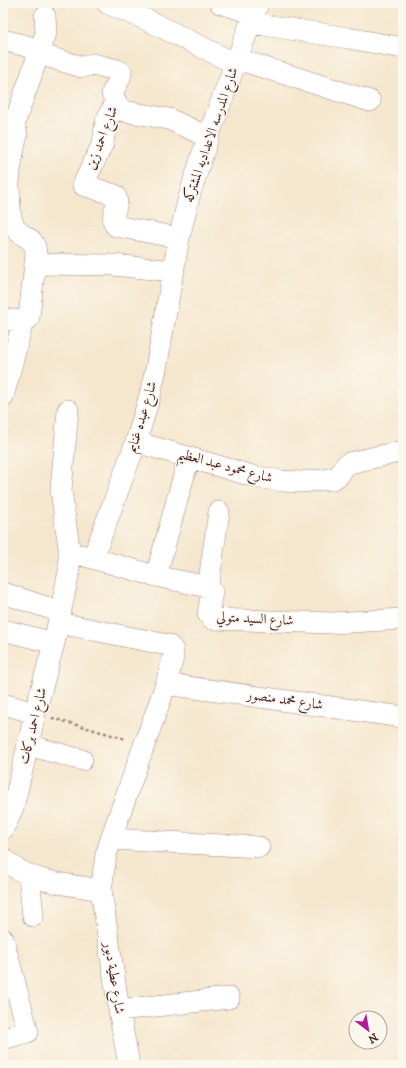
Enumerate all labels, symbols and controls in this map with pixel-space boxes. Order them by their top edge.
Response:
street label: شارع المدرسه الاعداديه المشتركه [179,65,245,206]
street label: شارع احمد زين [82,104,124,173]
street label: شارع عبده غنايم [123,379,164,456]
street label: شارع محمود عبد العظيم [175,445,274,491]
street label: شارع السيد متولي [216,608,294,632]
street label: شارع محمد منصور [244,685,324,716]
street label: شارع احمد بركات [15,686,53,767]
street label: شارع عطية دبور [97,939,129,1016]
north arrow [348,1010,388,1050]
text: N [365,1029,380,1046]

